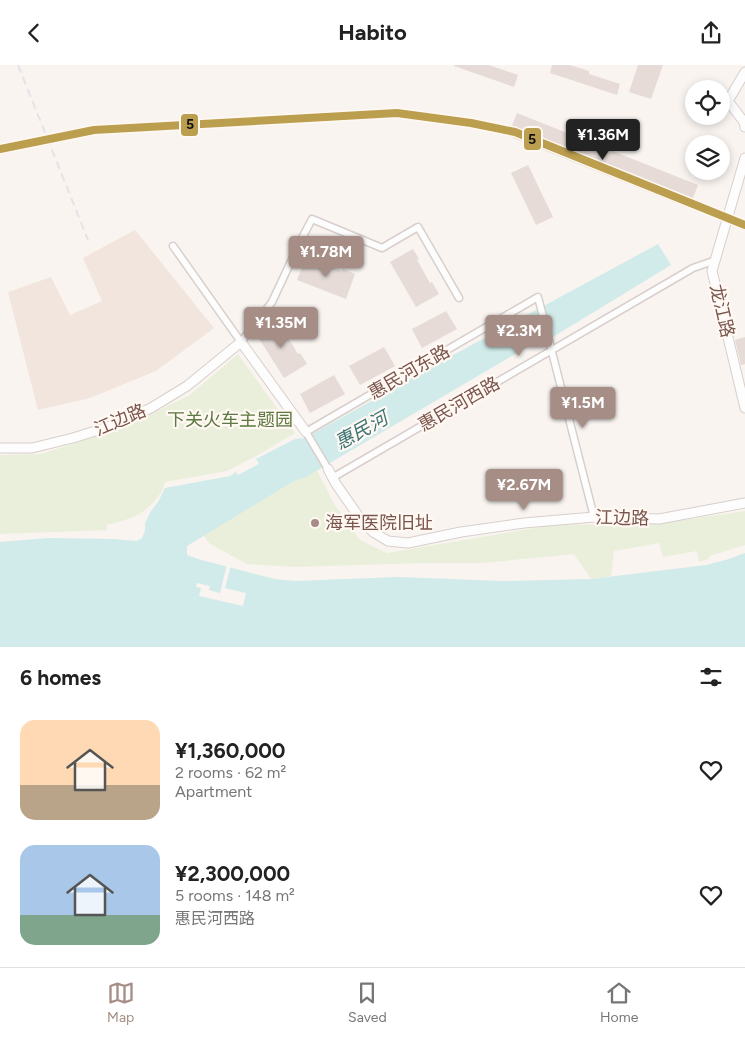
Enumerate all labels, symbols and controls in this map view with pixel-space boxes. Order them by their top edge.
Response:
icon: back [20,19,48,47]
text: Habito [338,19,407,46]
icon: share [697,19,725,47]
map controls [685,80,730,180]
button: locate [685,80,730,125]
line badge: 5 [180,113,199,137]
text: 5 [186,116,194,133]
pin: ¥1.36M [562,119,644,161]
text: ¥1.36M [577,125,629,144]
line badge: 5 [523,127,542,151]
text: 5 [528,131,536,148]
button: layers [685,135,730,180]
pin: ¥1.78M [285,235,367,278]
text: ¥1.78M [300,242,352,261]
street label: 龙江路 [705,282,739,340]
pin: ¥1.35M [240,307,322,349]
text: ¥1.35M [255,313,307,332]
pin: ¥2.3M [484,315,554,357]
text: ¥2.3M [496,321,542,340]
street label: 惠民河东路 [365,340,453,404]
street label: 惠民河西路 [415,372,503,436]
pin: ¥1.5M [548,387,618,429]
text: ¥1.5M [561,393,605,412]
street label: 江边路 [91,399,149,441]
water label: 惠民河 [331,405,395,454]
park label: 下关火车主题园 [167,409,293,431]
pin: ¥2.67M [483,469,565,511]
text: ¥2.67M [497,475,551,494]
street label: 江边路 [595,507,649,529]
place label: 海军医院旧址 [325,512,433,534]
marker: 海军医院旧址 [309,517,321,529]
icon: filters [697,663,725,691]
text: 6 homes [20,665,101,690]
text: ¥1,360,000 [175,738,285,763]
icon: home [60,740,120,800]
icon: heart [697,756,725,784]
text: 2 rooms · 62 m² [175,763,286,782]
text: Apartment [175,782,252,801]
text: ¥2,300,000 [175,861,290,886]
icon: home [60,865,120,925]
icon: heart [697,881,725,909]
text: 5 rooms · 148 m² [175,886,295,905]
text: 惠民河西路 [175,909,255,928]
tab: Map [107,979,135,1026]
tab: Saved [348,979,387,1026]
tab: Home [600,979,638,1026]

